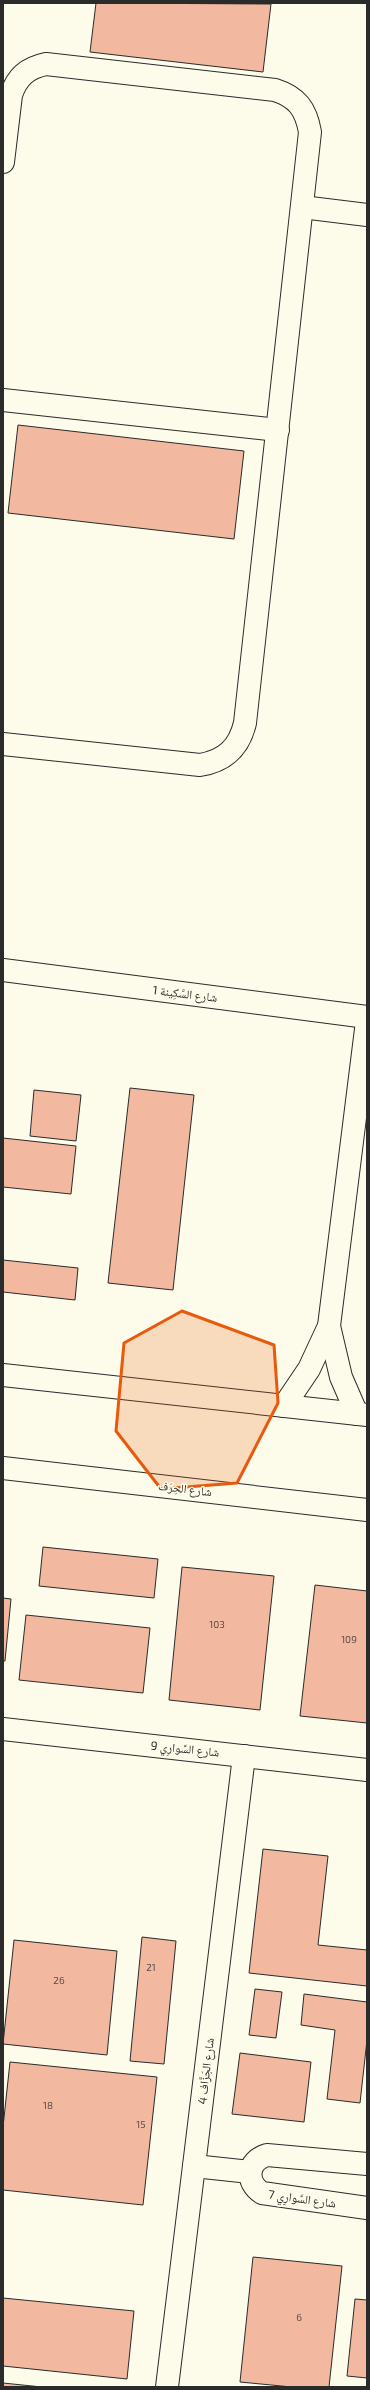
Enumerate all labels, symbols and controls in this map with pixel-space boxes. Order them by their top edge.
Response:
street label: شارع السَّكِينة 1 [152,982,218,1006]
street label: شارع الحِرَف [157,1478,213,1500]
house number: 103 [209,1618,225,1630]
house number: 109 [341,1633,357,1645]
street label: شارع السَّوارِي 9 [150,1737,220,1763]
house number: 21 [146,1961,156,1973]
house number: 26 [53,1974,65,1986]
street label: شارع الجَزَّاف 4 [194,2037,218,2105]
house number: 18 [43,2099,53,2111]
house number: 15 [136,2118,146,2130]
street label: شارع السَّوارِي 7 [267,2186,337,2214]
house number: 6 [296,2311,302,2323]

